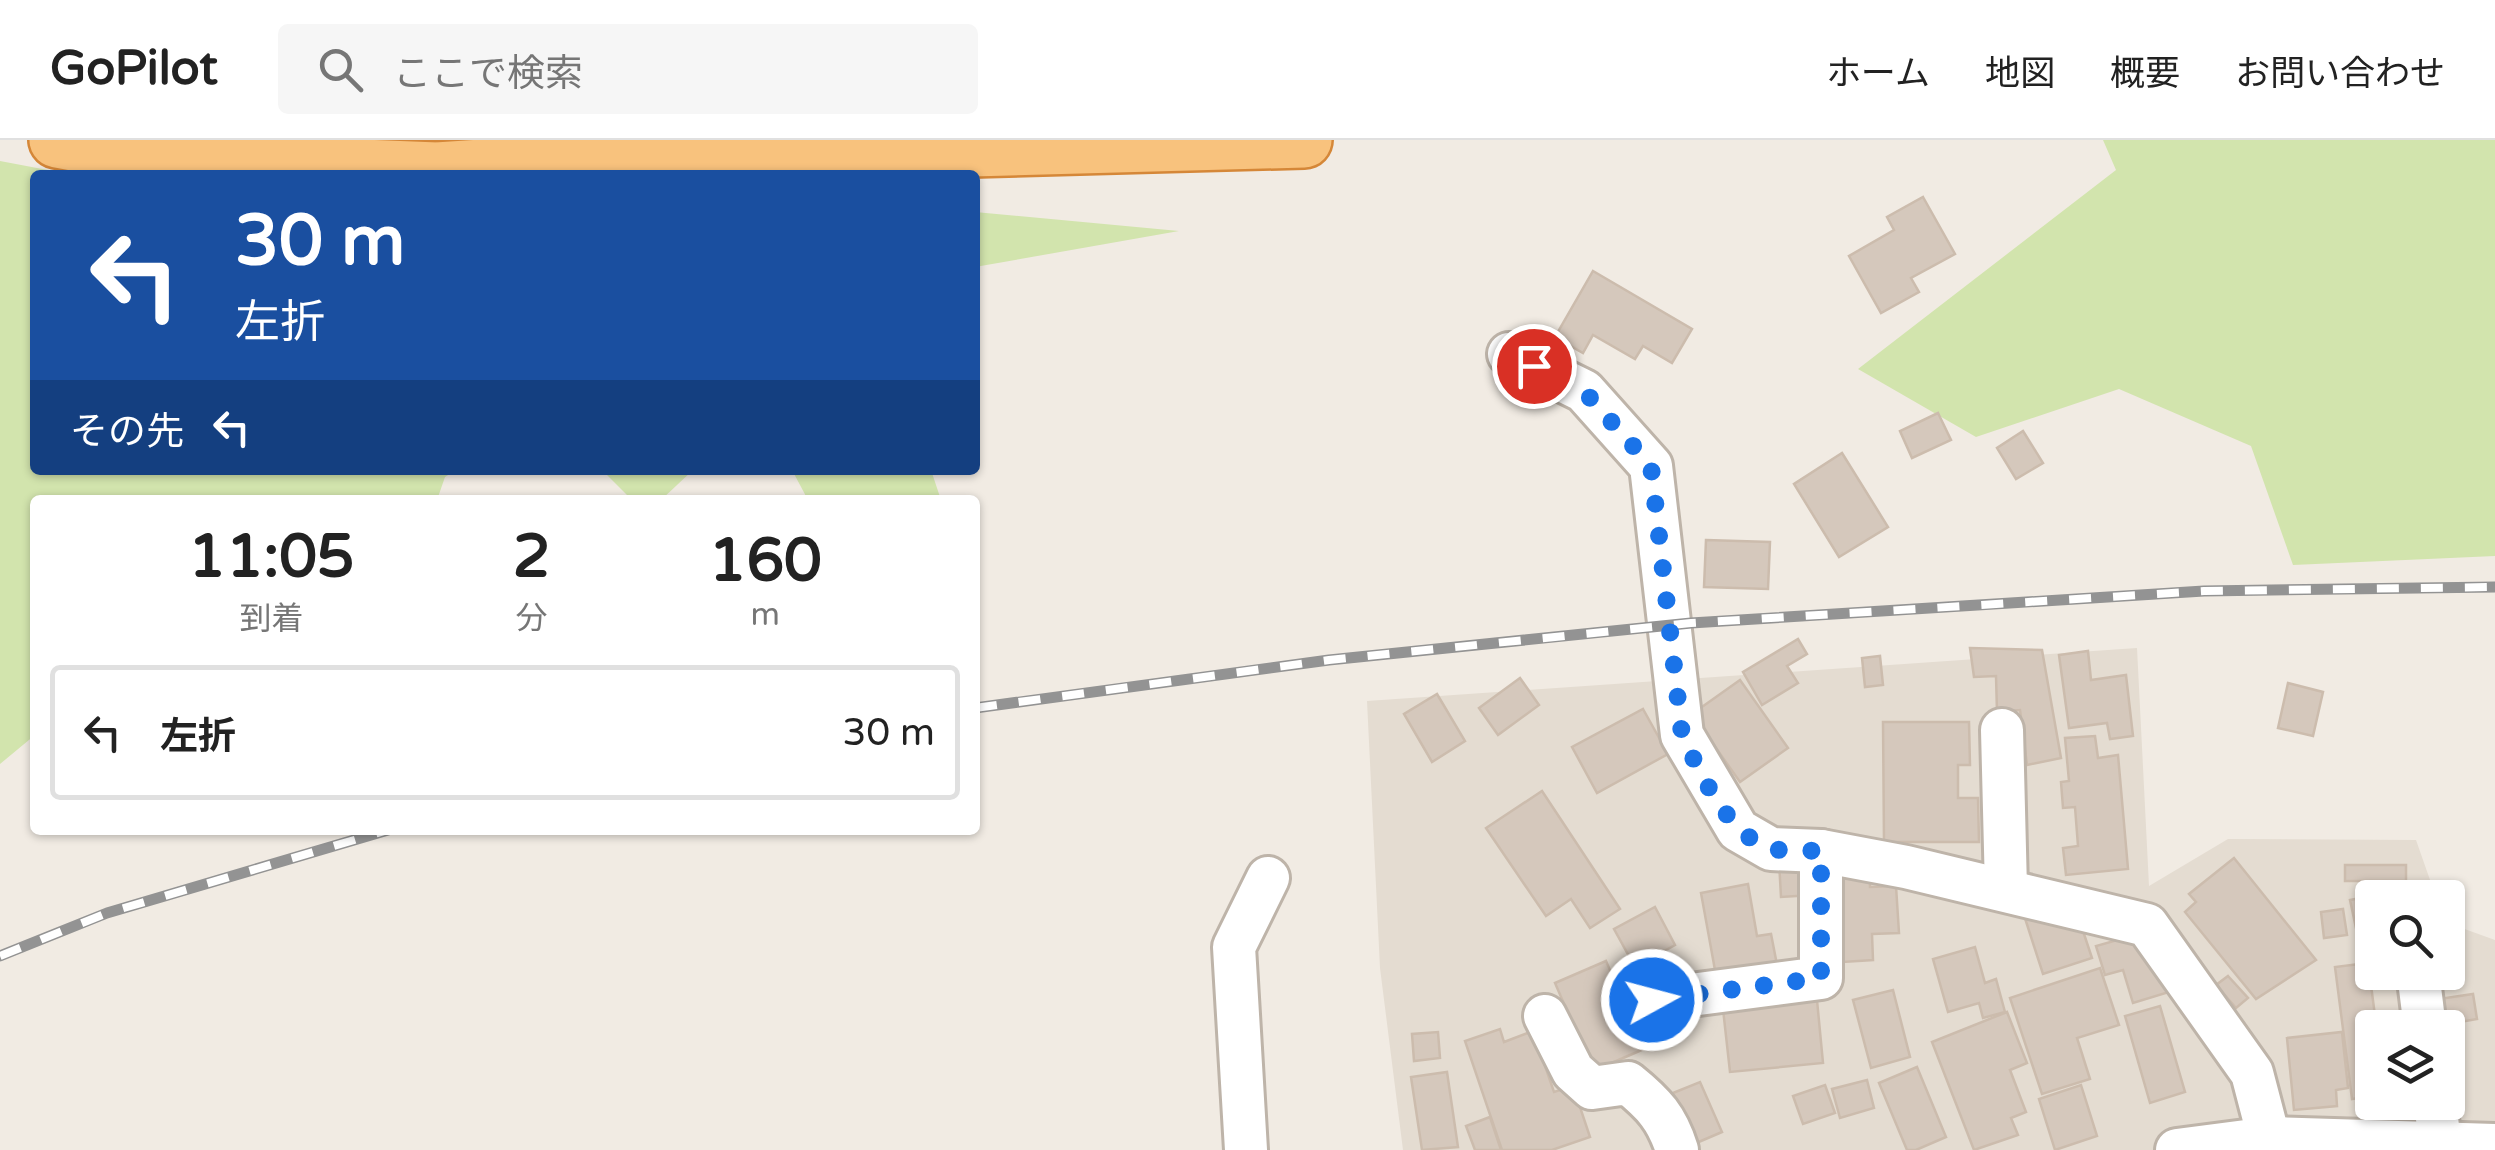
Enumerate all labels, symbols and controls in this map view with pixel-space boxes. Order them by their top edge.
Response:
search box [278,24,978,114]
text: GoPilot [50,40,218,98]
icon: search [313,42,368,97]
text: ここで検索 [393,51,583,97]
text: ホーム [1826,53,1930,95]
text: 地図 [1985,53,2055,95]
text: 概要 [2110,53,2180,95]
text: お問い合わせ [2235,53,2445,95]
text: 30 m [235,200,405,284]
icon: left [70,210,200,340]
text: 左折 [235,296,325,350]
pin [1492,324,1577,409]
icon: arrive [1507,339,1562,394]
icon: left [204,400,259,455]
text: その先 [70,409,184,455]
text: 11:05 [188,521,355,593]
text: 2 [513,521,550,593]
text: 160 [709,525,822,597]
text: m [751,596,780,634]
text: 到着 [239,600,303,638]
text: 分 [516,600,548,638]
icon: left [75,705,130,760]
text: 30 m [843,710,935,756]
text: 左折 [160,714,236,760]
map controls [2355,880,2465,1120]
button: search [2355,880,2465,990]
position arrow [1600,948,1704,1052]
button: layers [2355,1010,2465,1120]

